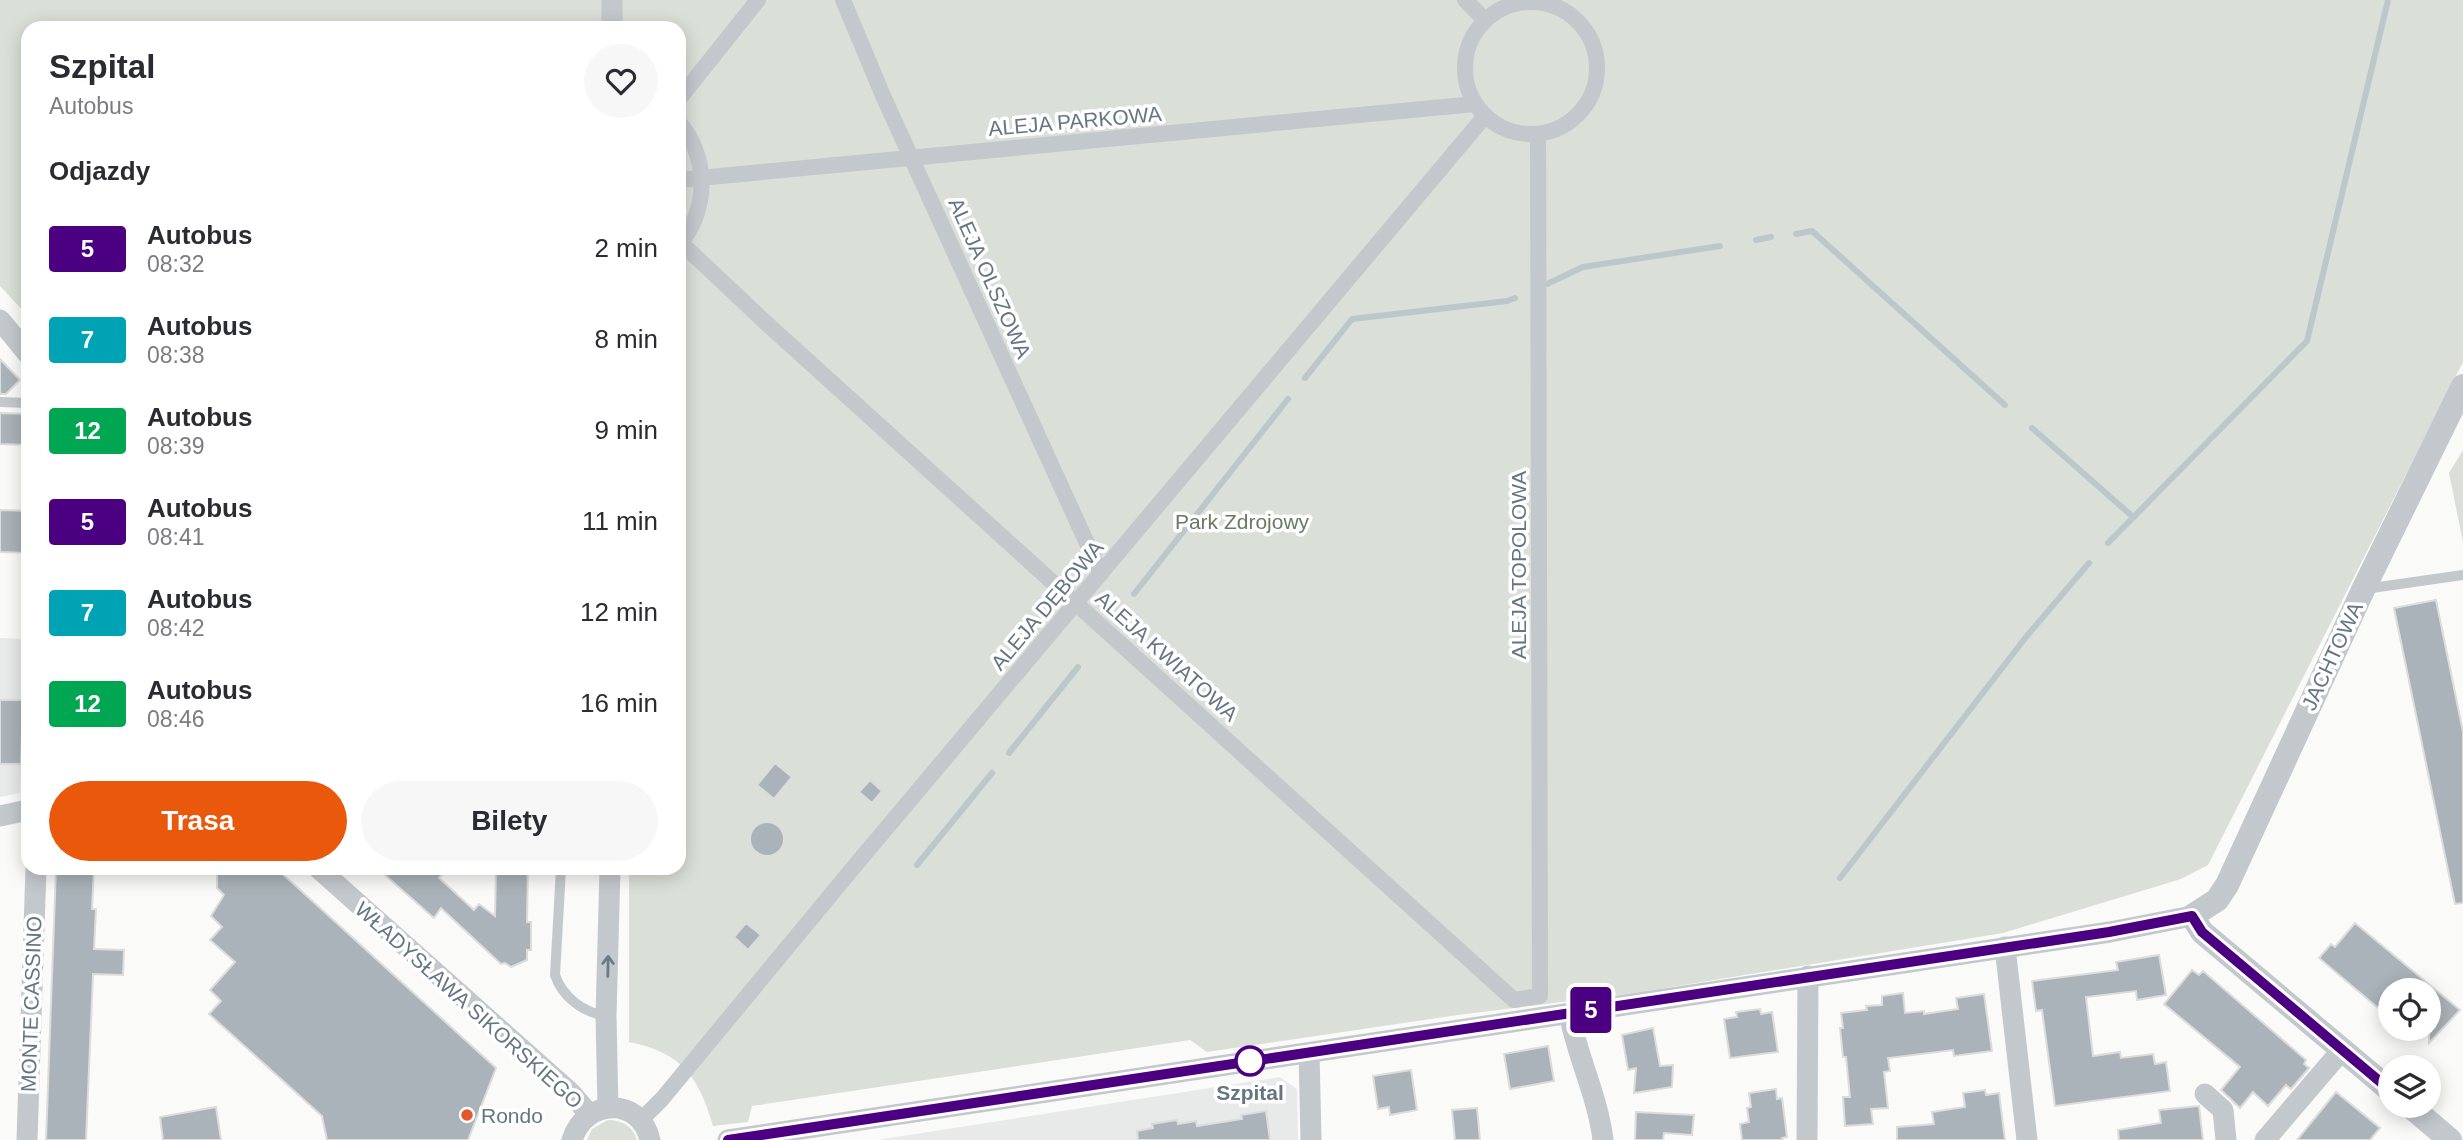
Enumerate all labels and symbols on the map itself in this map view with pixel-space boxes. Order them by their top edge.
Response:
street label: ALEJA PARKOWA [987,102,1163,140]
street label: ALEJA OLSZOWA [944,194,1036,362]
street label: ALEJA TOPOLOWA [1507,471,1530,659]
park label: Park Zdrojowy [1175,510,1310,533]
street label: ALEJA DĘBOWA [986,536,1108,674]
street label: ALEJA KWIATOWA [1091,586,1243,726]
street label: JACHTOWA [2297,598,2367,714]
street label: WŁADYSŁAWA SIKORSKIEGO [351,897,587,1113]
street label: MONTE CASSINO [16,916,46,1092]
one-way arrow [601,955,614,978]
line badge: 5 [1568,987,1614,1033]
marker: Szpital [1235,1046,1265,1076]
place label: Szpital [1216,1081,1284,1104]
place label: Rondo [481,1104,543,1127]
marker: Rondo [459,1107,475,1123]

